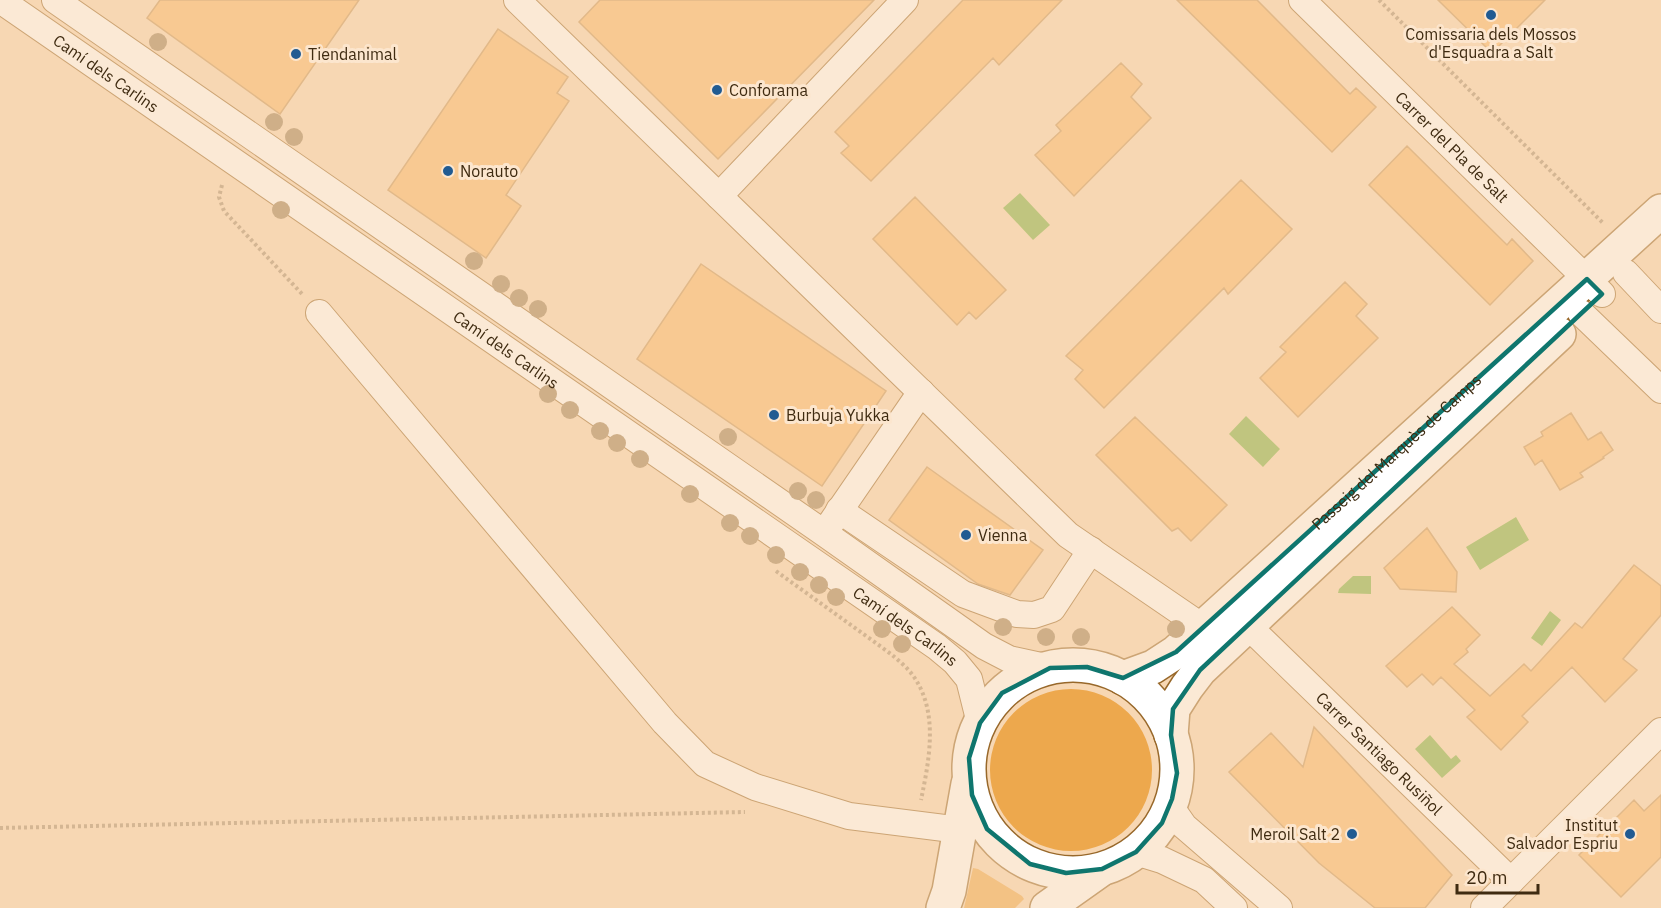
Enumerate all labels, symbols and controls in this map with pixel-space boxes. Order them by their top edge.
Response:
marker: Comissaria dels Mossos d'Esquadra a Salt [1484,8,1498,22]
place label: Comissaria dels Mossos d'Esquadra a Salt [1405,24,1577,62]
street label: Camí dels Carlins [49,30,163,117]
place label: Tiendanimal [308,44,397,64]
marker: Tiendanimal [289,47,303,61]
place label: Conforama [729,80,808,100]
marker: Conforama [710,83,724,97]
street label: Carrer del Pla de Salt [1391,87,1513,207]
place label: Norauto [460,161,518,181]
marker: Norauto [441,164,455,178]
street label: Camí dels Carlins [449,306,563,393]
street label: Passeig del Marquès de Camps [1307,370,1485,534]
place label: Burbuja Yukka [786,405,890,425]
marker: Burbuja Yukka [767,408,781,422]
place label: Vienna [978,525,1028,545]
marker: Vienna [959,528,973,542]
street label: Camí dels Carlins [849,582,962,670]
street label: Carrer Santiago Rusiñol [1312,688,1447,819]
place label: Institut Salvador Espriu [1506,815,1618,853]
place label: Meroil Salt 2 [1250,824,1340,844]
marker: Meroil Salt 2 [1345,827,1359,841]
marker: Institut Salvador Espriu [1623,827,1637,841]
scale bar [1457,857,1538,895]
text: 20 m [1466,866,1508,889]

